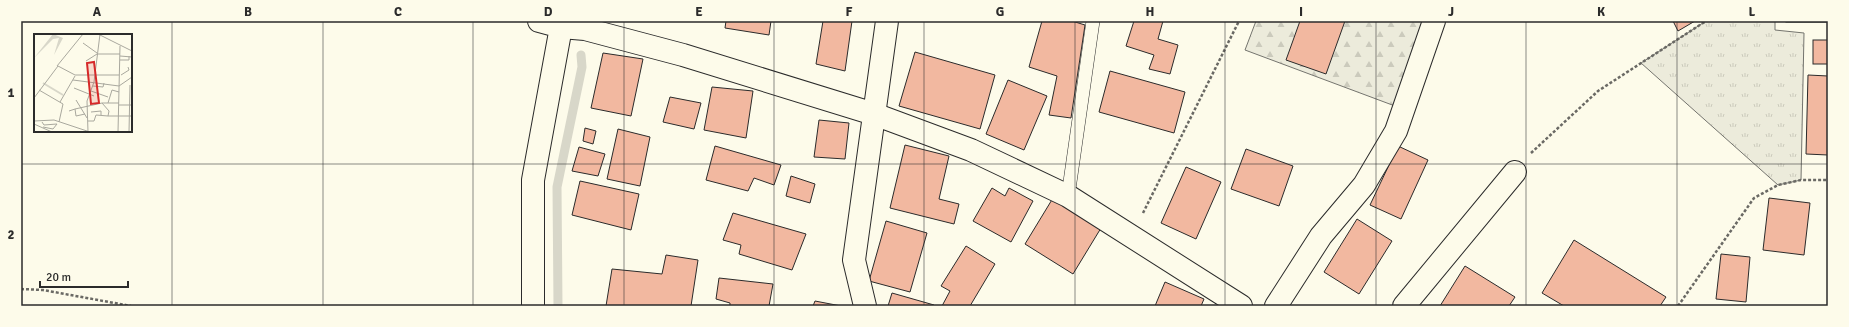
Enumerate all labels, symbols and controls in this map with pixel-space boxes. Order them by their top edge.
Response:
text: A [93,4,102,20]
text: B [244,4,252,20]
text: C [394,4,402,20]
text: D [544,4,553,20]
text: E [695,4,703,20]
text: F [846,4,853,20]
text: G [996,4,1004,20]
text: H [1146,4,1154,20]
text: I [1299,4,1303,20]
text: J [1448,4,1454,20]
text: K [1597,4,1605,20]
text: L [1749,4,1756,20]
inset map [34,34,132,132]
text: 1 [7,85,15,101]
text: 2 [7,227,15,243]
scale bar [40,263,128,289]
text: 20 m [46,270,71,285]

